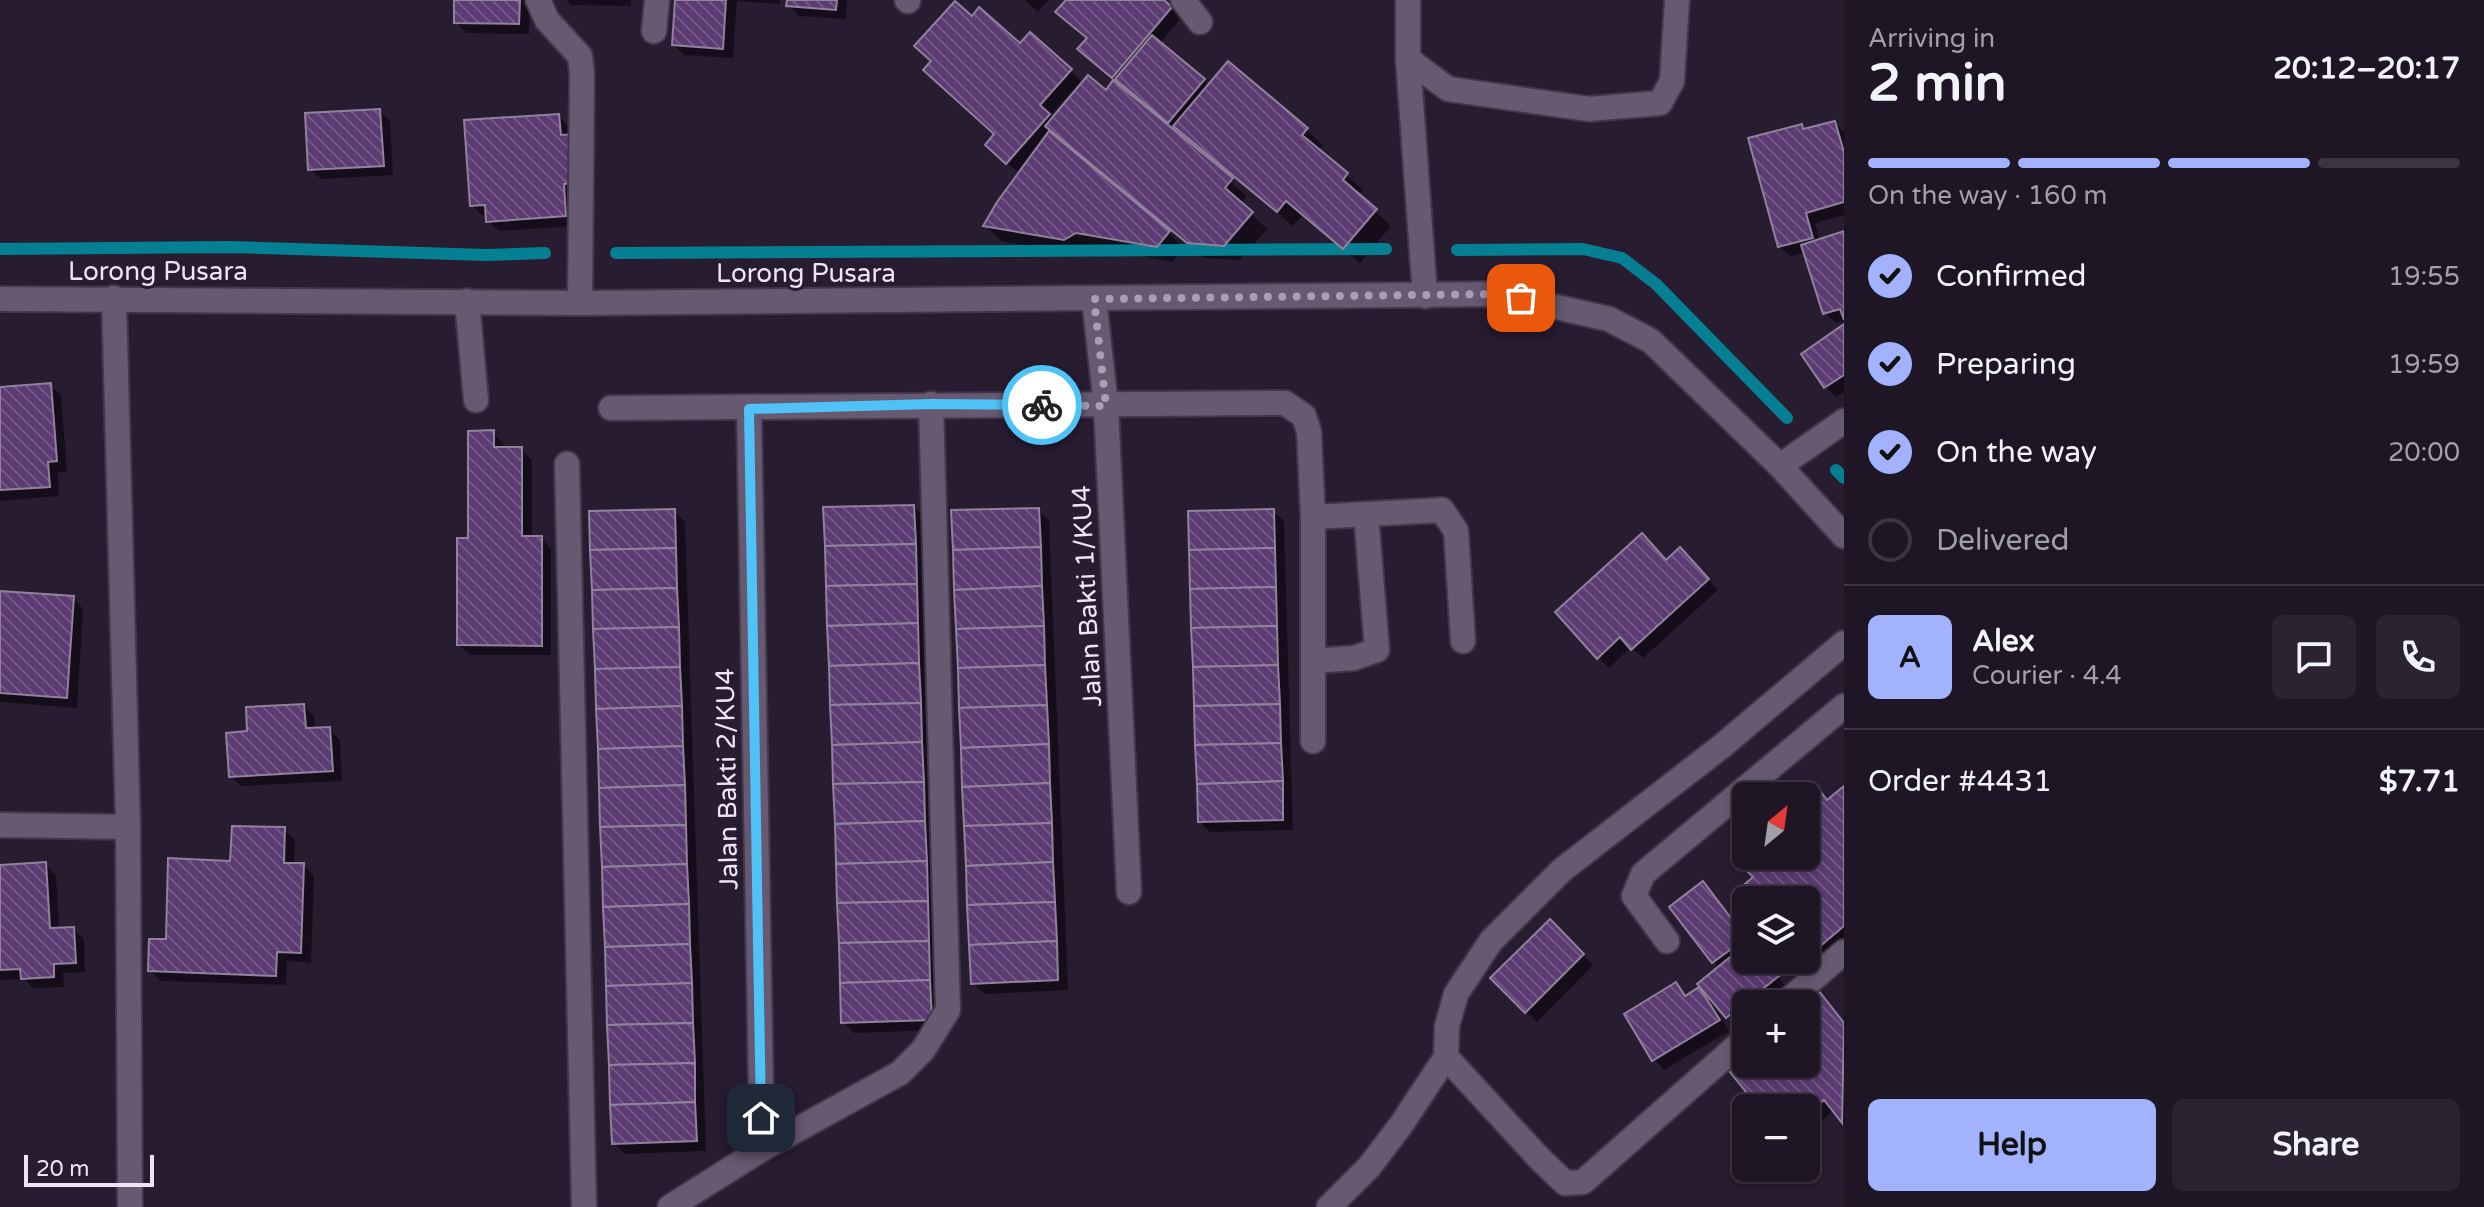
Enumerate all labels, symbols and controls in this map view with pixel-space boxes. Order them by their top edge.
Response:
text: Arriving in [1868,23,1995,54]
text: 20:12–20:17 [2273,50,2460,87]
text: 2 min [1868,52,2007,115]
text: On the way · 160 m [1868,180,2107,211]
icon: check [1868,254,1912,298]
street label: Lorong Pusara [68,256,248,287]
street label: Lorong Pusara [716,258,896,289]
text: Confirmed [1936,258,2087,295]
text: 19:55 [2388,261,2460,292]
pin [1487,264,1555,332]
icon: bag [1499,276,1543,320]
icon: check [1868,342,1912,386]
text: Preparing [1936,346,2076,383]
text: 19:59 [2388,349,2460,380]
courier [1002,365,1082,445]
icon: bike [1020,383,1064,427]
icon: check [1868,430,1912,474]
text: On the way [1936,434,2097,471]
text: 20:00 [2388,437,2460,468]
street label: Jalan Bakti 1/KU4 [1066,484,1108,708]
text: Delivered [1936,522,2070,559]
button: chat [2272,615,2356,699]
button: phone [2376,615,2460,699]
text: Alex [1972,623,2035,660]
text: A [1899,639,1921,676]
text: Courier · 4.4 [1972,660,2122,691]
street label: Jalan Bakti 2/KU4 [710,668,744,890]
text: Order #4431 [1868,763,2052,800]
text: $7.71 [2379,763,2460,800]
north arrow [1732,782,1820,870]
map controls [1732,782,1820,1182]
button: layers [1732,886,1820,974]
button: + [1732,990,1820,1078]
pin [727,1084,795,1152]
button: − [1732,1094,1820,1182]
icon: home [739,1096,783,1140]
button: Help [1868,1099,2156,1191]
button: Share [2172,1099,2460,1191]
scale bar [24,1151,154,1187]
text: 20 m [36,1156,90,1182]

